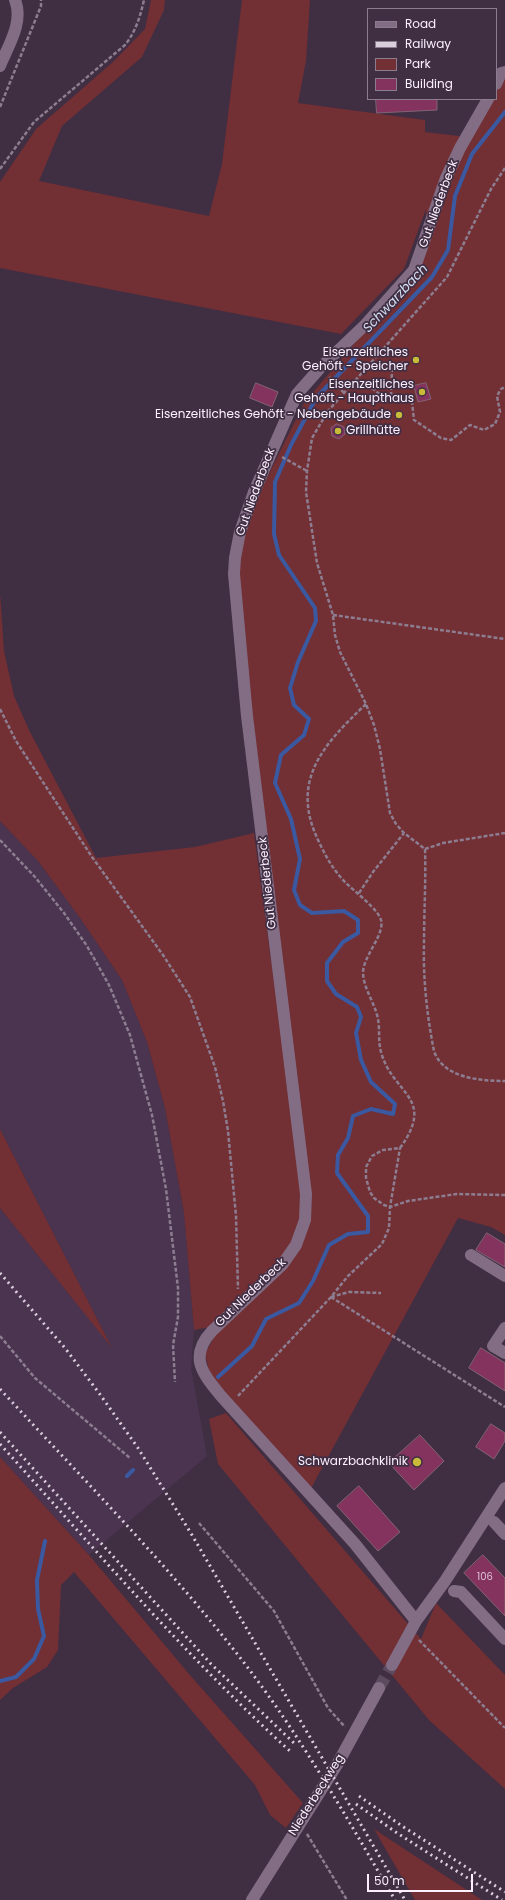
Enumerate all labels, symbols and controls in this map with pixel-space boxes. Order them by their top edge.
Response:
legend [367,8,497,100]
text: Road [405,15,436,32]
text: Railway [405,35,451,52]
text: Park [405,55,431,72]
text: Building [405,75,453,92]
street label: Gut Niederbeck [416,158,462,250]
water label: Schwarzbach [360,262,432,336]
place label: Eisenzeitliches Gehöft - Speicher [302,346,408,374]
marker: Eisenzeitliches Gehöft - Speicher [411,355,421,365]
place label: Eisenzeitliches Gehöft - Haupthaus [294,378,414,406]
marker: Eisenzeitliches Gehöft - Haupthaus [417,387,427,397]
place label: Eisenzeitliches Gehöft - Nebengebäude [155,408,391,422]
marker: Eisenzeitliches Gehöft - Nebengebäude [394,410,404,420]
place label: Grillhütte [346,424,400,438]
marker: Grillhütte [333,426,343,436]
street label: Gut Niederbeck [233,446,279,538]
street label: Gut Niederbeck [256,836,280,930]
street label: Gut Niederbeck [213,1256,289,1330]
place label: Schwarzbachklinik [298,1455,408,1469]
marker: Schwarzbachklinik [411,1456,423,1468]
house number: 106 [477,1571,493,1583]
street label: Niederbeckweg [286,1752,348,1838]
scale bar [369,1866,475,1892]
text: 50 m [374,1872,405,1889]

